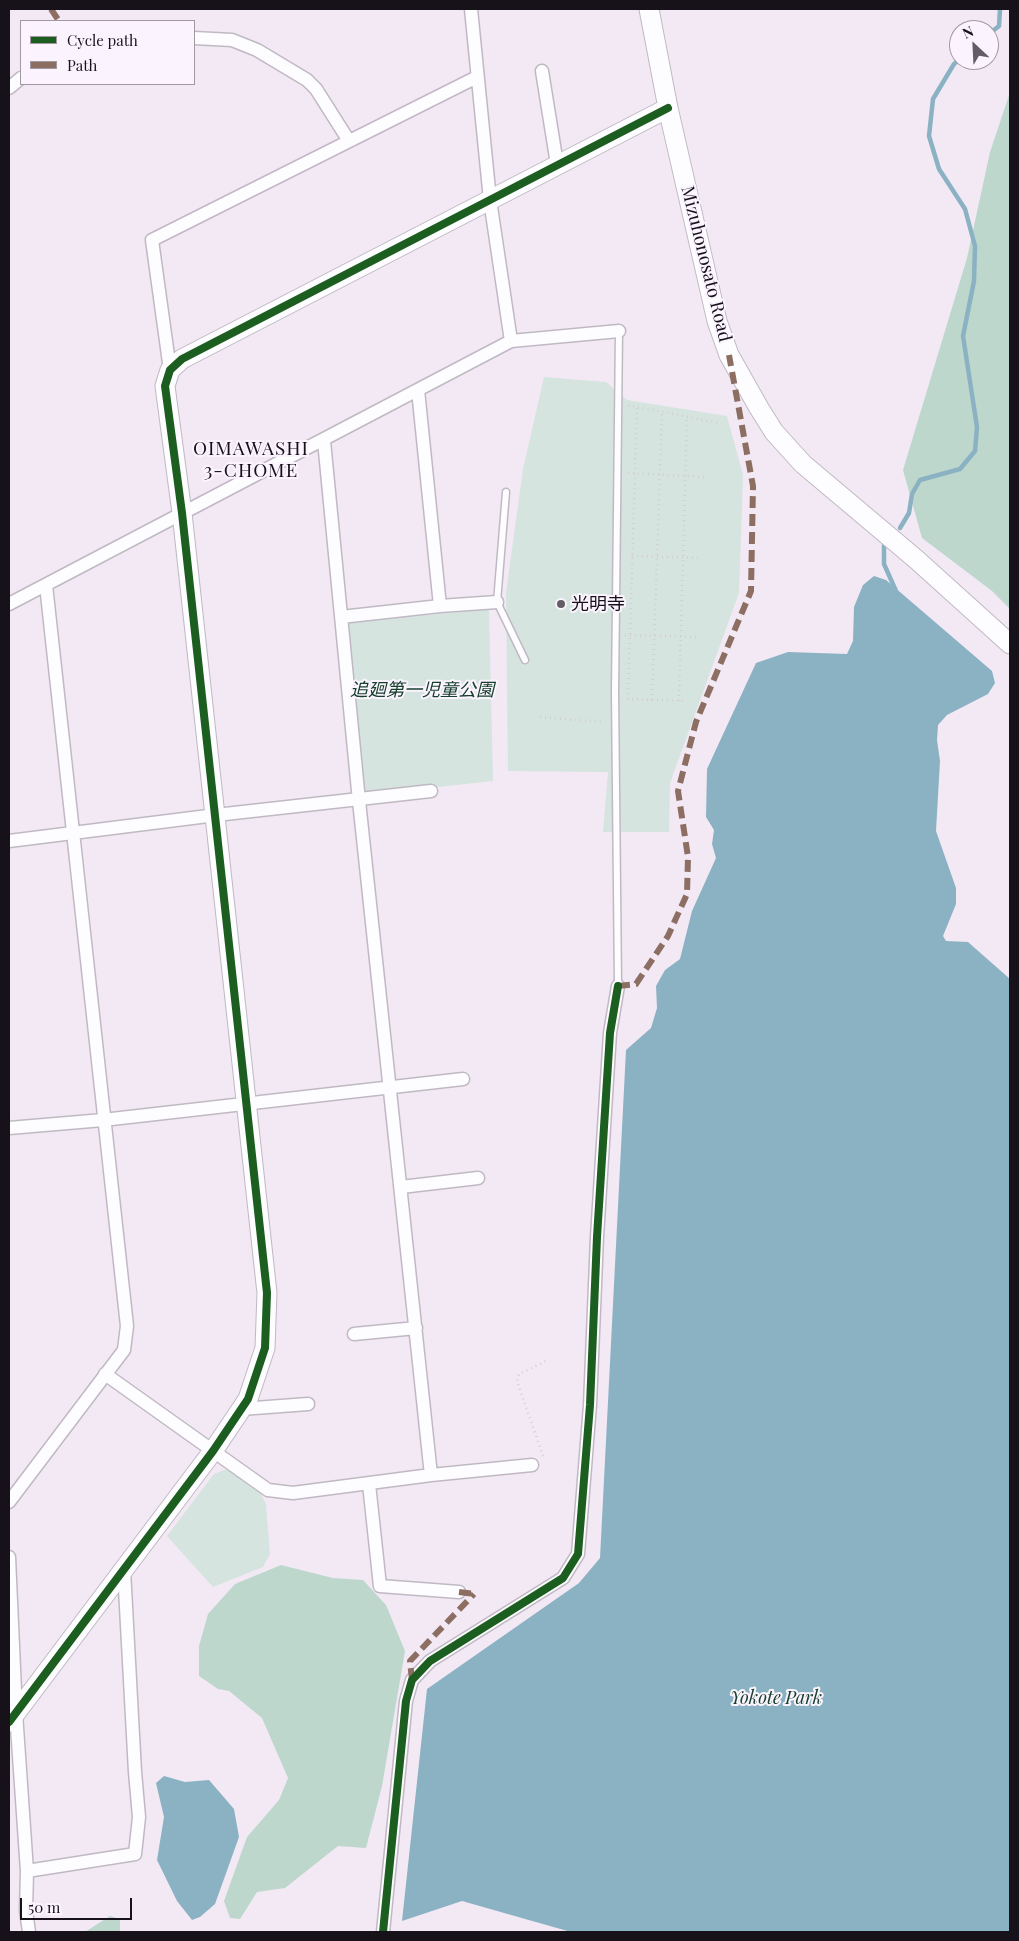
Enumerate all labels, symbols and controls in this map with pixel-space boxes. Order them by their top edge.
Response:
legend [20,20,195,85]
north arrow [949,20,999,70]
text: N [959,21,976,43]
text: Cycle path [67,30,138,50]
text: Path [67,55,97,75]
street label: Mizuhonosato Road [676,184,736,344]
district label: OIMAWASHI 3-CHOME [192,438,310,482]
place label: 光明寺 [571,593,625,615]
marker: 光明寺 [555,598,567,610]
park label: 追廻第一児童公園 [350,679,494,701]
park label: Yokote Park [730,1687,822,1709]
scale bar [22,1888,135,1920]
text: 50 m [28,1897,60,1917]

